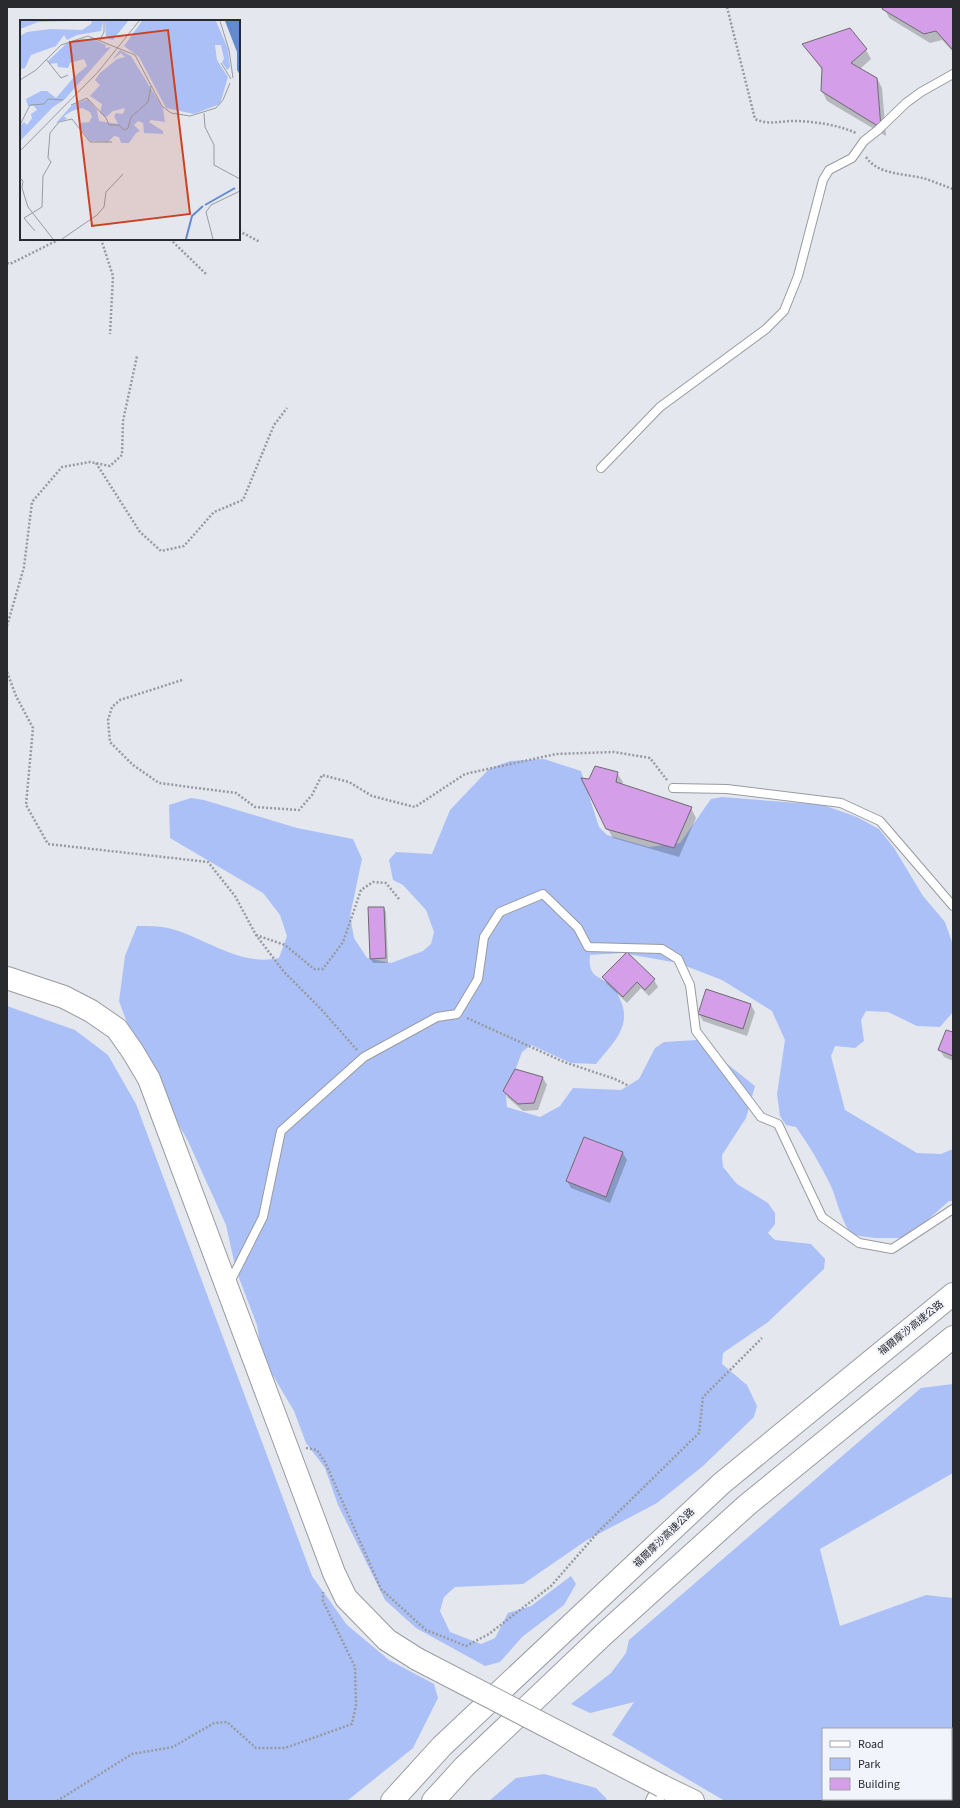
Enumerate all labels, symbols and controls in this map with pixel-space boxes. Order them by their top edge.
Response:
inset map [20,20,240,240]
street label: 福爾摩沙高速公路 [876,1297,946,1359]
street label: 福爾摩沙高速公路 [630,1505,698,1571]
legend [822,1728,952,1800]
text: Road [858,1736,884,1753]
text: Park [858,1756,880,1773]
text: Building [858,1776,900,1793]

